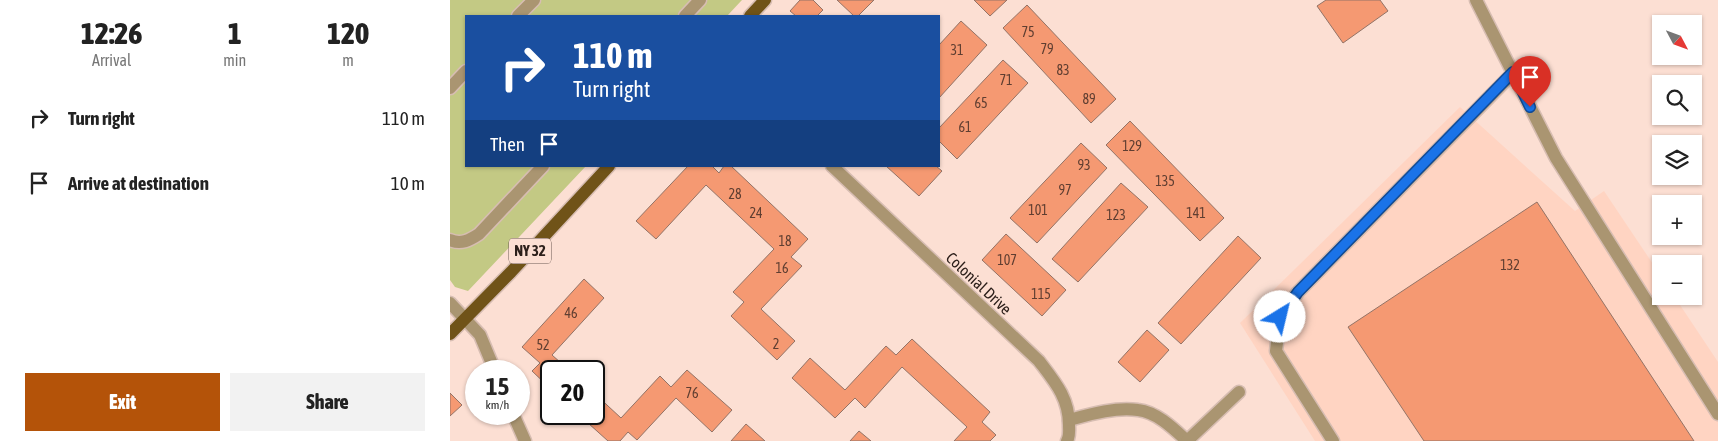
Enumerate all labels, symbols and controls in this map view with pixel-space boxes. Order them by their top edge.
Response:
north arrow [1652,15,1702,65]
map controls [1652,15,1702,305]
text: 12:26 [81,16,142,50]
text: 1 [228,16,242,50]
text: 120 [327,16,369,50]
house number: 75 [1021,24,1035,40]
icon: right [490,35,555,100]
text: 110 m [573,35,652,75]
house number: 79 [1040,41,1054,57]
house number: 31 [950,42,964,58]
text: Arrival [92,51,131,69]
text: min [223,51,246,69]
text: m [342,51,354,69]
pin [1509,56,1551,107]
house number: 83 [1056,62,1070,78]
icon: arrive [1516,63,1544,91]
house number: 71 [999,72,1013,88]
button: search [1652,75,1702,125]
text: Turn right [573,76,650,102]
house number: 89 [1082,91,1096,107]
house number: 65 [974,95,988,111]
icon: right [25,104,53,132]
text: Turn right [68,107,135,129]
text: 110 m [382,107,425,129]
house number: 61 [958,119,972,135]
icon: arrive [535,130,563,158]
text: Then [490,133,525,155]
button: layers [1652,135,1702,185]
house number: 129 [1122,138,1142,154]
house number: 93 [1077,157,1091,173]
icon: arrive [25,169,53,197]
text: Arrive at destination [68,172,209,194]
text: 10 m [391,172,425,194]
house number: 135 [1155,173,1175,189]
house number: 97 [1058,182,1072,198]
house number: 28 [728,186,742,202]
button: + [1652,195,1702,245]
house number: 101 [1028,202,1048,218]
house number: 24 [749,205,763,221]
house number: 141 [1186,205,1206,221]
house number: 123 [1106,207,1126,223]
house number: 18 [778,233,792,249]
road number: NY 32 [509,238,551,264]
street label: Colonial Drive [943,248,1015,318]
house number: 107 [997,252,1017,268]
button: − [1652,255,1702,305]
house number: 132 [1500,257,1520,273]
house number: 16 [775,260,789,276]
house number: 115 [1031,286,1051,302]
position arrow [1253,290,1305,342]
house number: 46 [564,305,578,321]
house number: 2 [773,336,779,352]
house number: 52 [536,337,550,353]
speed limit sign: 20 [540,360,605,425]
text: 15 [486,372,509,400]
button: Exit [25,373,220,431]
button: Share [230,373,425,431]
house number: 76 [685,385,699,401]
text: km/h [486,398,509,412]

